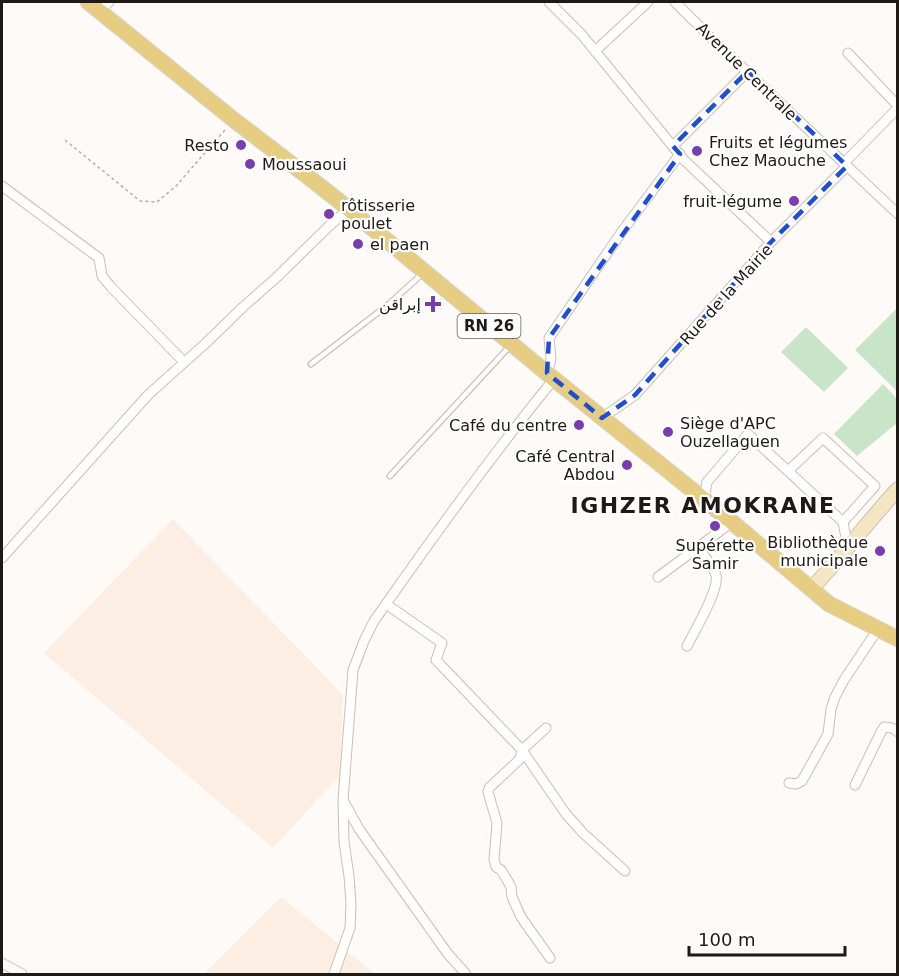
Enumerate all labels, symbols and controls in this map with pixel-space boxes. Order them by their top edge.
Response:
street label: Avenue Centrale [692,18,801,124]
place label: Fruits et légumes Chez Maouche [709,133,847,170]
place label: Resto [184,136,229,155]
marker: Resto [234,138,248,152]
marker: Fruits et légumes Chez Maouche [690,144,704,158]
place label: Moussaoui [262,155,347,174]
marker: Moussaoui [243,157,257,171]
place label: fruit-légume [683,192,782,211]
marker: fruit-légume [787,194,801,208]
place label: rôtisserie poulet [341,196,415,233]
marker: rôtisserie poulet [322,207,336,221]
place label: el paen [370,235,429,254]
marker: el paen [351,237,365,251]
street label: Rue de la Mairie [676,240,777,349]
place label: إبراقن [379,295,421,315]
marker: إبراقن [426,297,440,311]
road number: RN 26 [458,314,520,338]
place label: Siège d'APC Ouzellaguen [680,414,780,451]
place label: Café du centre [449,416,567,435]
marker: Café du centre [572,418,586,432]
marker: Siège d'APC Ouzellaguen [661,425,675,439]
place label: Café Central Abdou [515,447,615,484]
marker: Café Central Abdou [620,458,634,472]
district label: IGHZER AMOKRANE [571,493,835,518]
marker: Supérette Samir [708,519,722,533]
place label: Bibliothèque municipale [767,533,868,570]
place label: Supérette Samir [676,536,754,573]
marker: Bibliothèque municipale [873,544,887,558]
scale bar [689,919,845,957]
text: 100 m [698,929,756,950]

